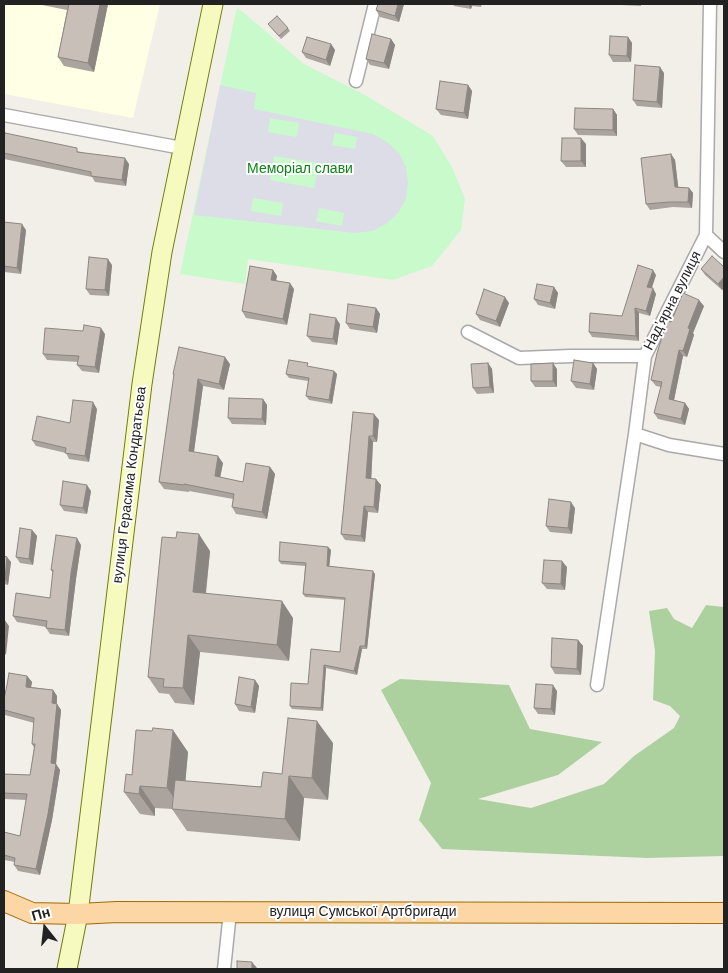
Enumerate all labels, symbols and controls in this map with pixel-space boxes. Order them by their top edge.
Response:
park label: Меморіал слави [247,161,353,177]
street label: Надʼярна вулиця [641,249,705,353]
street label: вулиця Герасима Кондратьєва [110,386,150,584]
text: Пн [29,902,52,925]
north arrow [20,903,70,953]
street label: вулиця Сумської Артбригади [269,904,457,920]

